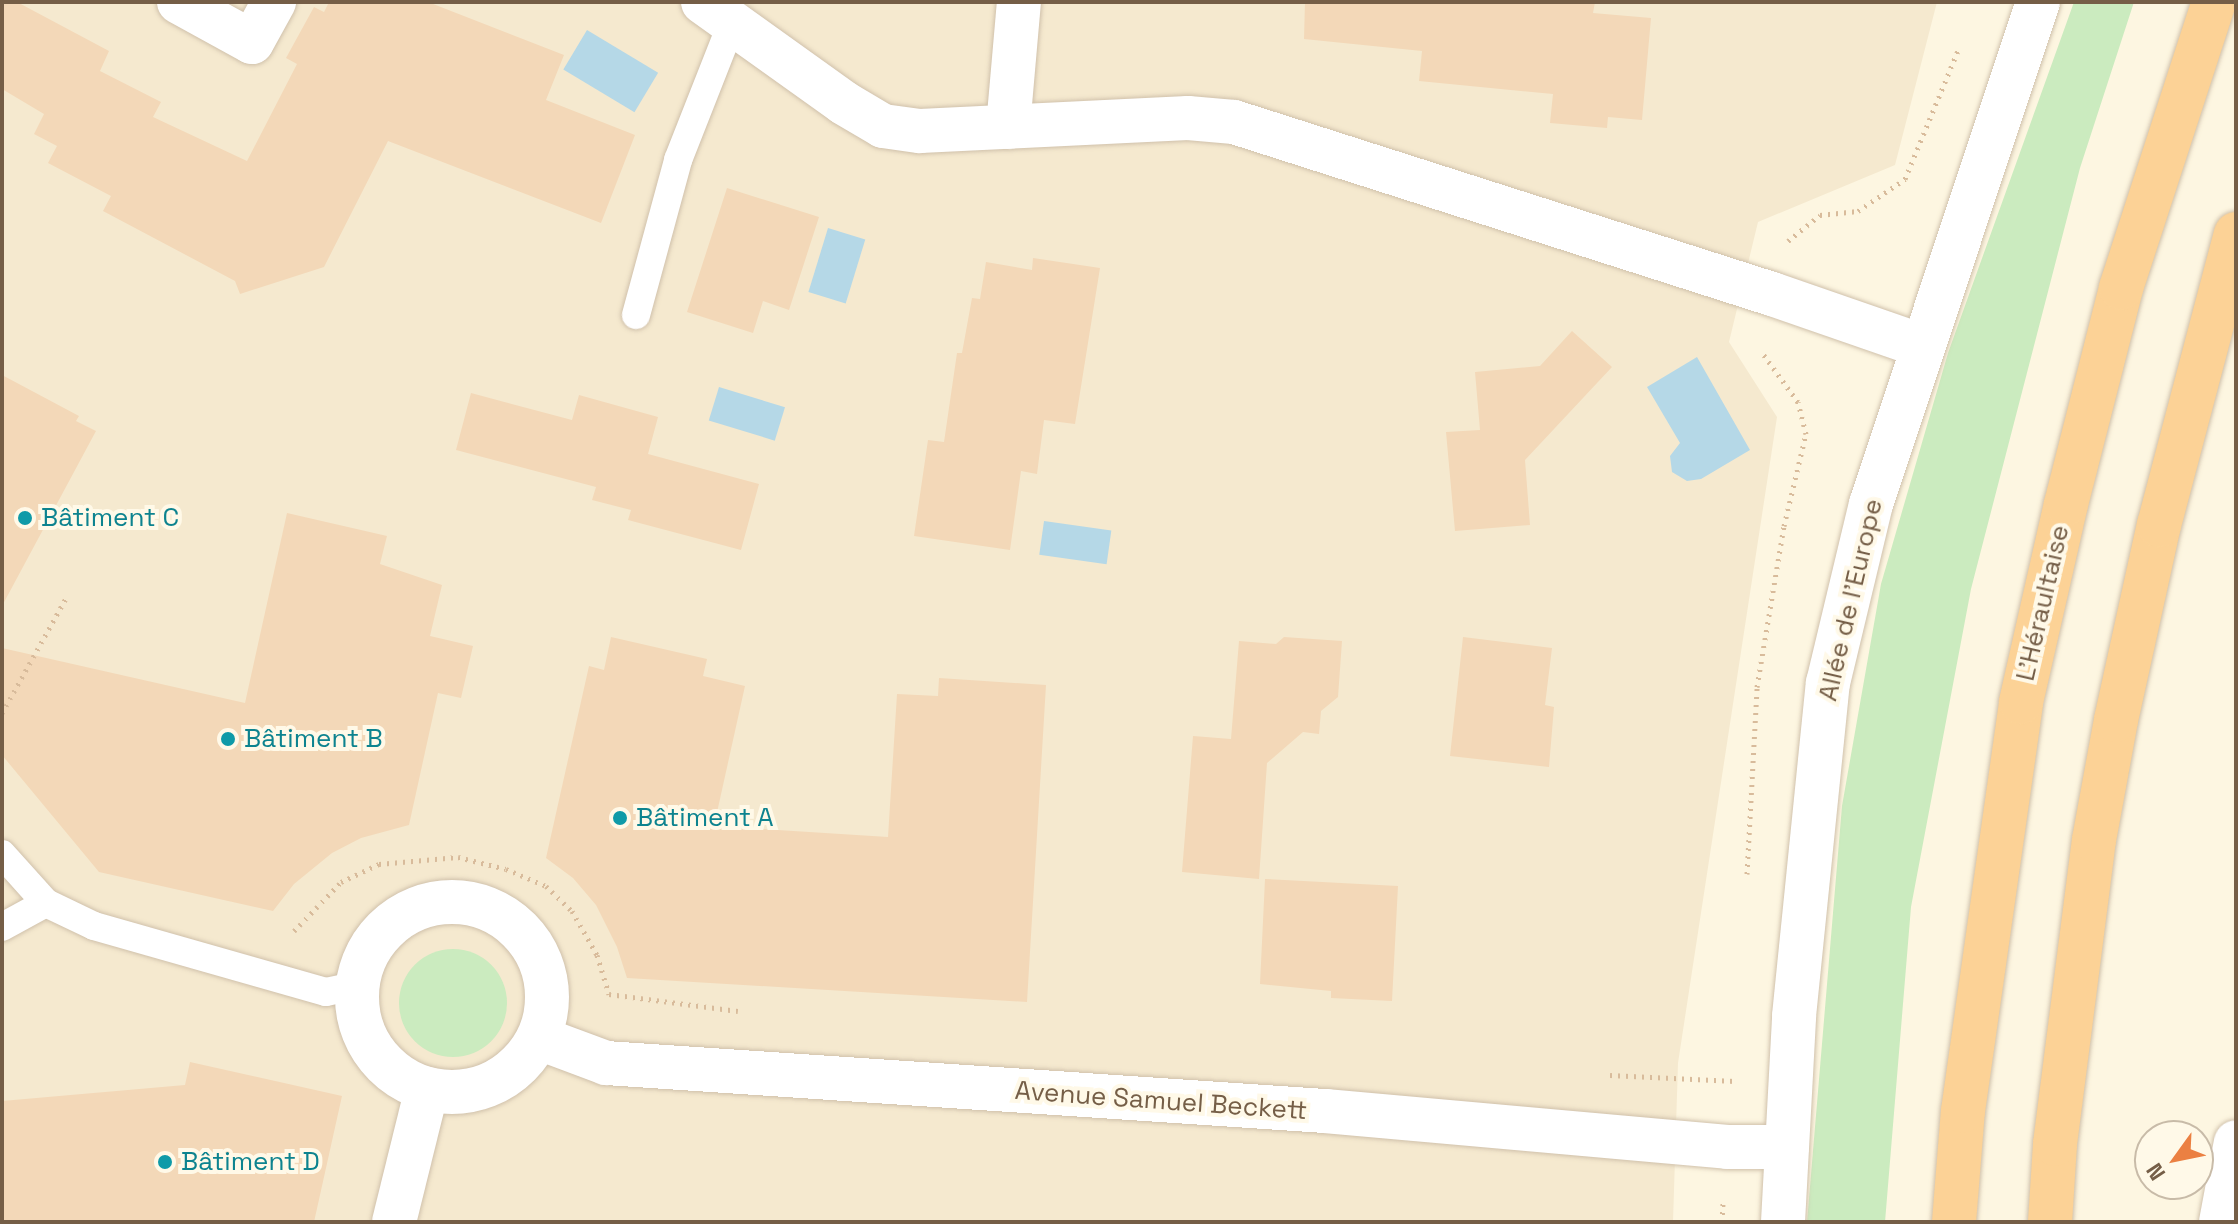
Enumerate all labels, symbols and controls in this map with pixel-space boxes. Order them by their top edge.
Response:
street label: Allée de l'Europe [1813,496,1889,704]
place label: Bâtiment C [41,502,179,534]
marker: Bâtiment C [16,509,34,527]
street label: L'Héraultaise [2010,522,2076,684]
place label: Bâtiment B [244,723,383,755]
marker: Bâtiment B [219,730,237,748]
place label: Bâtiment A [636,802,774,834]
marker: Bâtiment A [611,809,629,827]
street label: Avenue Samuel Beckett [1014,1075,1308,1127]
north arrow [2134,1120,2214,1200]
place label: Bâtiment D [181,1146,320,1178]
marker: Bâtiment D [156,1153,174,1171]
text: N [2140,1158,2171,1186]

